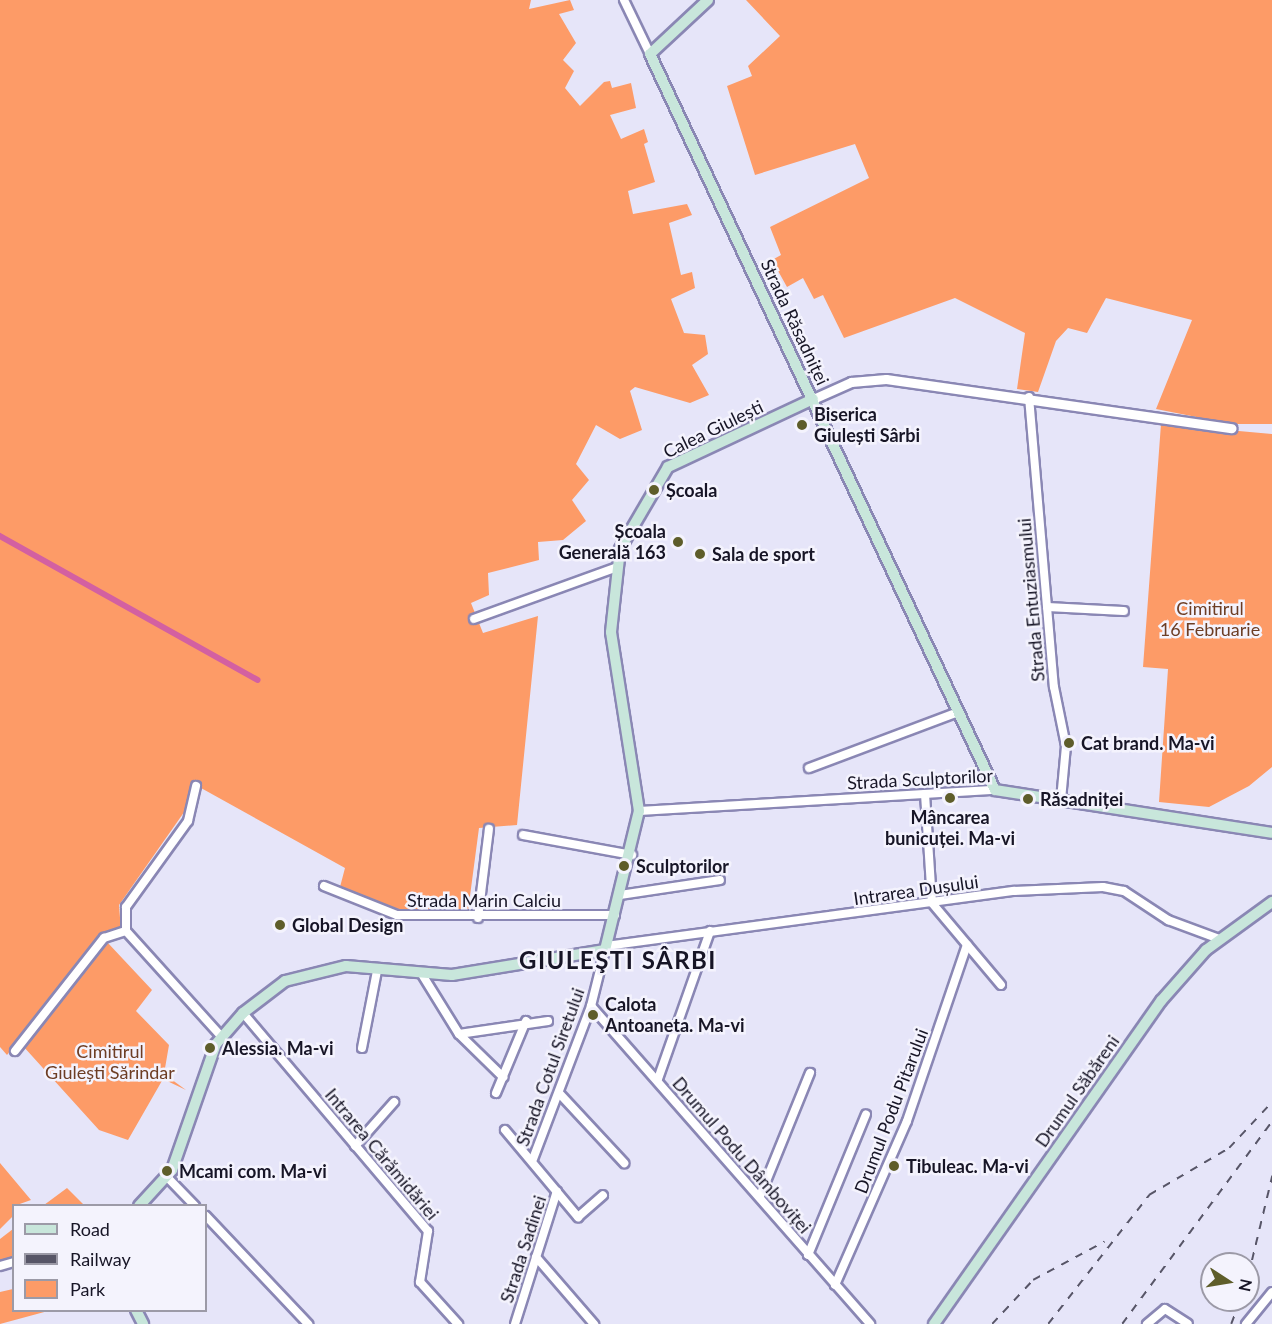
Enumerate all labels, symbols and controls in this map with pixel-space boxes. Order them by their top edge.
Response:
street label: Strada Răsadniței [756,256,834,388]
street label: Calea Giulești [660,396,766,462]
place label: Biserica Giulești Sârbi [814,404,920,446]
marker: Biserica Giulești Sârbi [795,418,809,432]
place label: Școala [666,479,717,501]
marker: Școala [647,483,661,497]
street label: Strada Entuziasmului [1013,517,1049,683]
place label: Școala Generală 163 [559,521,666,564]
marker: Școala Generală 163 [671,535,685,549]
place label: Sala de sport [712,543,815,565]
marker: Sala de sport [693,547,707,561]
park label: Cimitirul 16 Februarie [1160,598,1260,640]
place label: Cat brand. Ma-vi [1081,732,1215,754]
marker: Cat brand. Ma-vi [1062,736,1076,750]
street label: Strada Sculptorilor [847,764,993,794]
place label: Răsadniței [1040,788,1123,810]
marker: Mâncarea bunicuței. Ma-vi [943,791,957,805]
marker: Răsadniței [1021,792,1035,806]
place label: Mâncarea bunicuței. Ma-vi [885,807,1015,850]
place label: Sculptorilor [636,855,729,877]
marker: Sculptorilor [617,859,631,873]
street label: Intrarea Dușului [852,871,980,909]
street label: Strada Marin Calciu [407,889,561,911]
place label: Global Design [292,914,403,936]
marker: Global Design [273,918,287,932]
district label: GIULEŞTI SÂRBI [519,946,717,974]
street label: Strada Cotul Siretului [511,985,589,1149]
place label: Calota Antoaneta. Ma-vi [605,994,744,1036]
marker: Calota Antoaneta. Ma-vi [586,1008,600,1022]
street label: Drumul Podu Pitarului [850,1026,932,1196]
street label: Drumul Săbăreni [1030,1031,1124,1151]
place label: Alessia. Ma-vi [222,1037,333,1059]
park label: Cimitirul Giulești Sărindar [45,1041,175,1084]
marker: Alessia. Ma-vi [203,1041,217,1055]
street label: Drumul Podu Dâmboviței [668,1072,816,1238]
street label: Intrarea Cărămidăriei [321,1084,443,1224]
place label: Tibuleac. Ma-vi [906,1155,1029,1177]
marker: Tibuleac. Ma-vi [887,1159,901,1173]
place label: Mcami com. Ma-vi [179,1160,327,1182]
marker: Mcami com. Ma-vi [160,1164,174,1178]
street label: Strada Sadinei [495,1193,551,1305]
legend [12,1204,207,1312]
text: Road [70,1218,110,1240]
text: Railway [70,1248,131,1270]
north arrow [1200,1252,1260,1312]
text: N [1236,1277,1257,1293]
text: Park [70,1278,105,1300]

